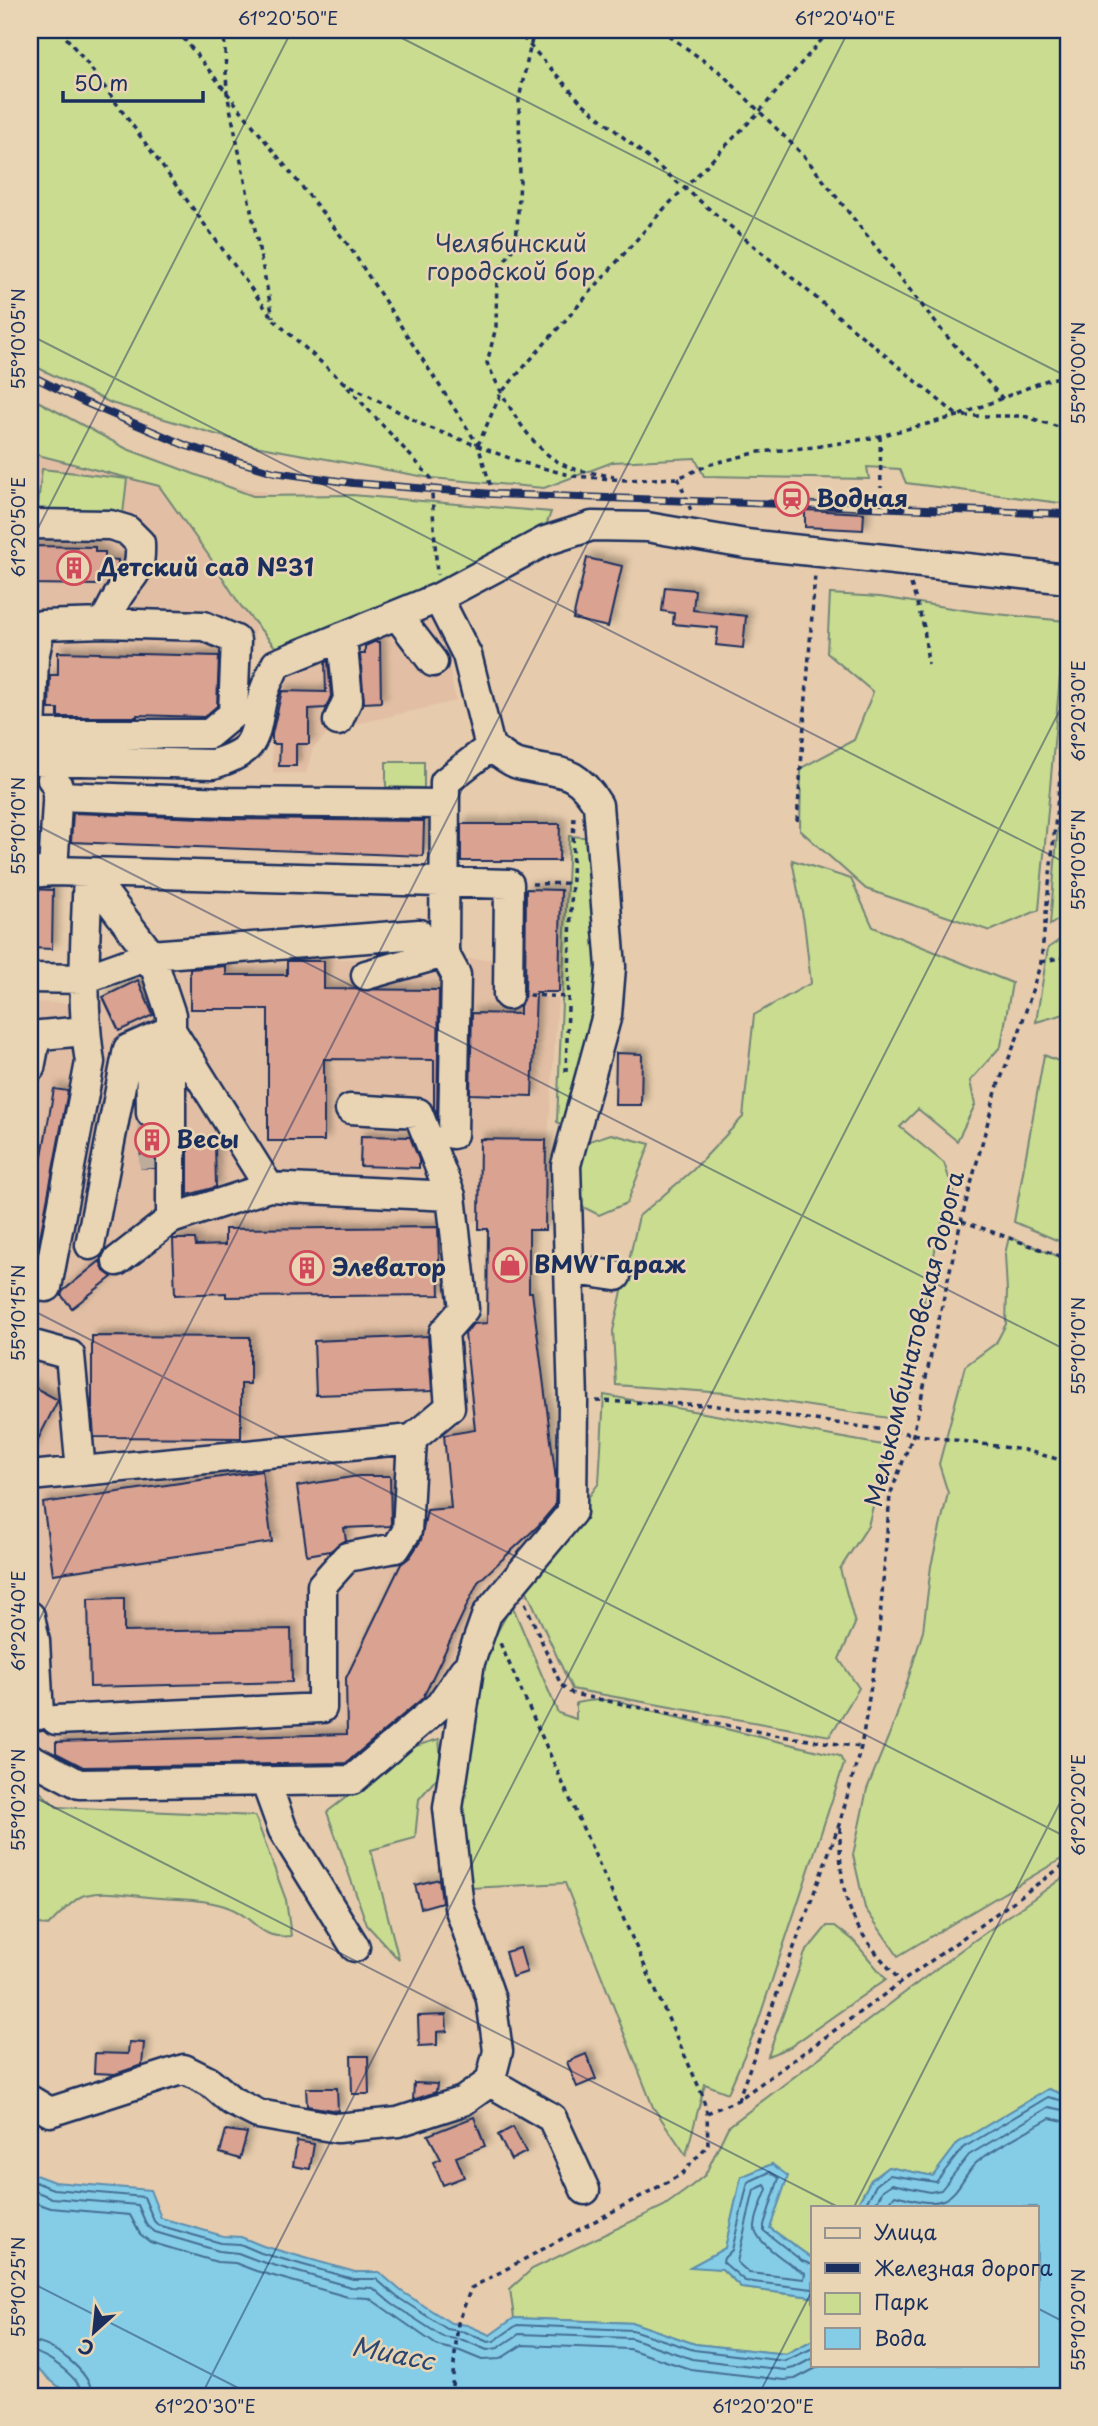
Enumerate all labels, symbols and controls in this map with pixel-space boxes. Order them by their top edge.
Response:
text: 61°20'50"E [238,4,338,31]
text: 61°20'40"E [794,4,896,31]
scale bar [63,60,203,104]
text: 50 m [74,66,128,98]
park label: Челябинский городской бор [427,224,595,288]
text: 55°10'05"N [4,288,31,390]
text: 55°10'00"N [1064,321,1091,425]
text: 61°20'50"E [4,477,31,577]
place label: Водная [816,479,908,515]
station icon: Водная [773,480,811,518]
place label: Детский сад №31 [97,548,314,584]
building icon: Детский сад №31 [55,549,93,587]
text: 61°20'30"E [1064,660,1091,762]
text: 55°10'10"N [4,777,31,875]
text: 55°10'05"N [1064,809,1091,911]
place label: Весы [176,1120,239,1156]
building icon: Весы [133,1121,171,1159]
street label: Мелькомбинатовская дорога [854,1167,972,1510]
place label: BMW Гараж [534,1245,686,1281]
shop icon: BMW Гараж [491,1246,529,1284]
place label: Элеватор [332,1248,446,1284]
building icon: Элеватор [288,1249,326,1287]
text: 55°10'15"N [4,1264,31,1362]
text: 55°10'10"N [1064,1297,1091,1395]
text: 61°20'40"E [4,1570,31,1672]
text: 55°10'20"N [4,1749,31,1851]
text: 61°20'20"E [1064,1754,1091,1856]
legend [811,2206,1038,2366]
text: Улица [874,2215,937,2247]
text: 55°10'25"N [4,2236,31,2338]
text: Железная дорога [874,2251,1052,2283]
text: 55°10'20"N [1064,2269,1091,2371]
text: Парк [874,2285,929,2317]
north arrow [60,2296,130,2366]
text: Вода [874,2321,926,2353]
water label: Миасс [349,2325,439,2380]
text: С [73,2332,99,2364]
text: 61°20'30"E [154,2392,256,2419]
text: 61°20'20"E [712,2392,814,2419]

